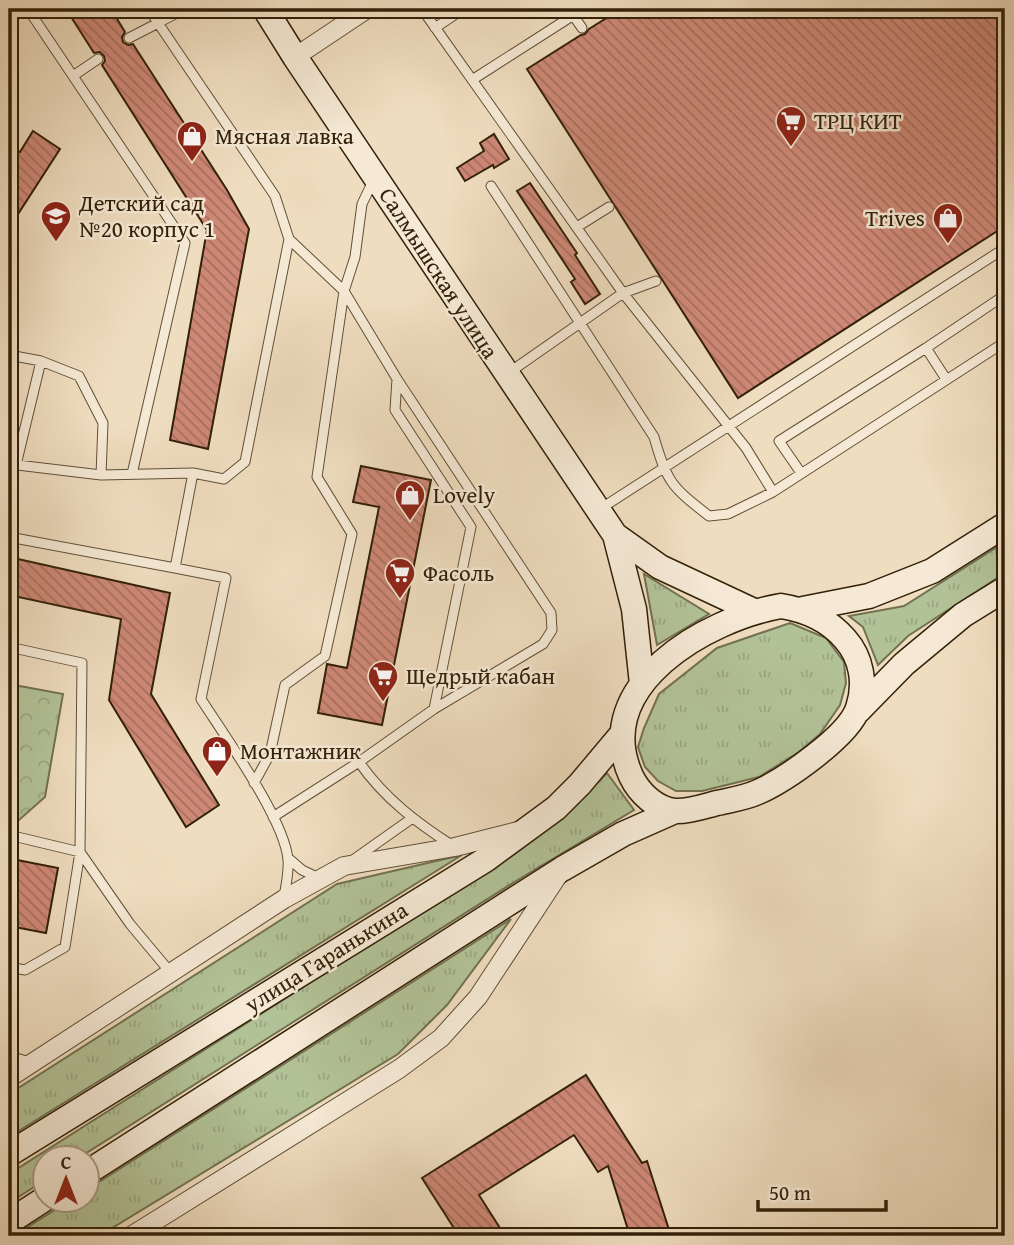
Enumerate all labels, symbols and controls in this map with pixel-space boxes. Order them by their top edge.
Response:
supermarket icon: ТРЦ КИТ [774,104,808,148]
place label: ТРЦ КИТ [814,104,902,137]
shop icon: Мясная лавка [175,119,209,163]
place label: Мясная лавка [215,119,354,152]
street label: Салмышская улица [372,181,507,365]
place label: Детский сад №20 корпус 1 [78,186,215,245]
school or university icon: Детский сад №20 корпус 1 [39,199,73,243]
place label: Trives [865,201,925,234]
shop icon: Trives [931,201,965,245]
shop icon: Lovely [393,478,427,522]
place label: Lovely [433,478,496,511]
supermarket icon: Фасоль [383,556,417,600]
place label: Фасоль [423,556,494,589]
supermarket icon: Щедрый кабан [366,659,400,703]
place label: Щедрый кабан [406,659,555,692]
shop icon: Монтажник [200,734,234,778]
place label: Монтажник [240,734,361,767]
street label: улица Гаранькина [237,893,414,1021]
north arrow [32,1144,102,1214]
text: С [61,1148,72,1176]
scale bar [758,1168,886,1212]
text: 50 m [769,1177,811,1208]

